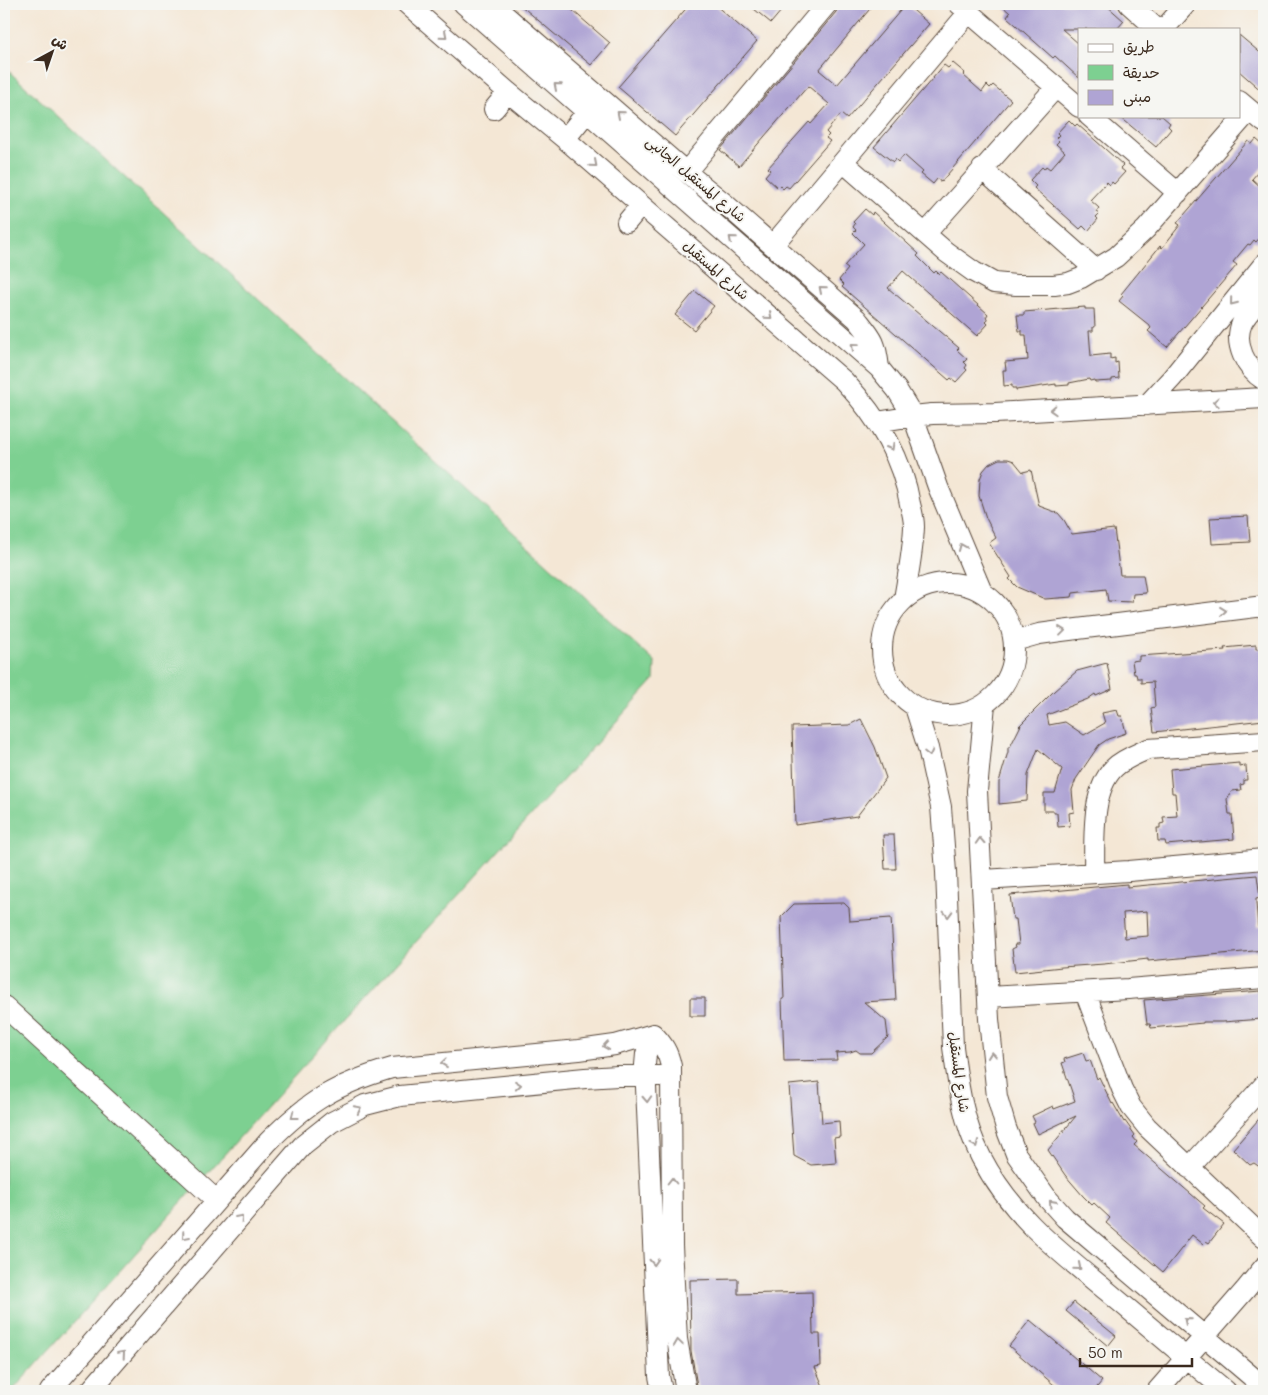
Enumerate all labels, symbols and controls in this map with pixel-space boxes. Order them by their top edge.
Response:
north arrow [28,28,78,78]
legend [1078,28,1240,118]
text: ش [49,29,73,54]
one-way arrow [438,30,447,39]
text: طريق [1123,36,1155,56]
text: حديقة [1123,62,1160,82]
one-way arrow [553,83,562,92]
text: مبنى [1123,86,1151,107]
one-way arrow [617,111,626,120]
street label: شارع المستقبل الجانبى [642,131,750,227]
one-way arrow [588,158,597,167]
street label: شارع المستقبل [679,236,753,304]
one-way arrow [728,236,737,245]
one-way arrow [819,286,828,295]
one-way arrow [1230,296,1239,305]
one-way arrow [764,310,773,319]
one-way arrow [851,344,860,352]
one-way arrow [1211,396,1219,407]
one-way arrow [1049,404,1057,415]
one-way arrow [885,441,895,450]
one-way arrow [958,543,969,552]
one-way arrow [1219,606,1227,617]
one-way arrow [1058,626,1066,637]
one-way arrow [923,749,934,758]
one-way arrow [975,837,986,845]
one-way arrow [942,910,953,918]
street label: شارع المستقبل [943,1030,975,1114]
one-way arrow [602,1040,610,1051]
one-way arrow [987,1051,998,1059]
one-way arrow [440,1057,448,1068]
one-way arrow [514,1079,522,1090]
one-way arrow [641,1096,652,1104]
one-way arrow [353,1105,362,1115]
one-way arrow [290,1110,300,1119]
one-way arrow [968,1139,979,1148]
one-way arrow [667,1177,677,1184]
one-way arrow [1049,1200,1057,1209]
one-way arrow [234,1215,243,1224]
one-way arrow [182,1231,191,1240]
one-way arrow [649,1258,660,1266]
one-way arrow [1072,1261,1081,1270]
one-way arrow [1184,1319,1193,1327]
scale bar [1080,1335,1193,1367]
one-way arrow [673,1339,684,1347]
text: 50 m [1088,1342,1123,1362]
one-way arrow [117,1351,126,1360]

